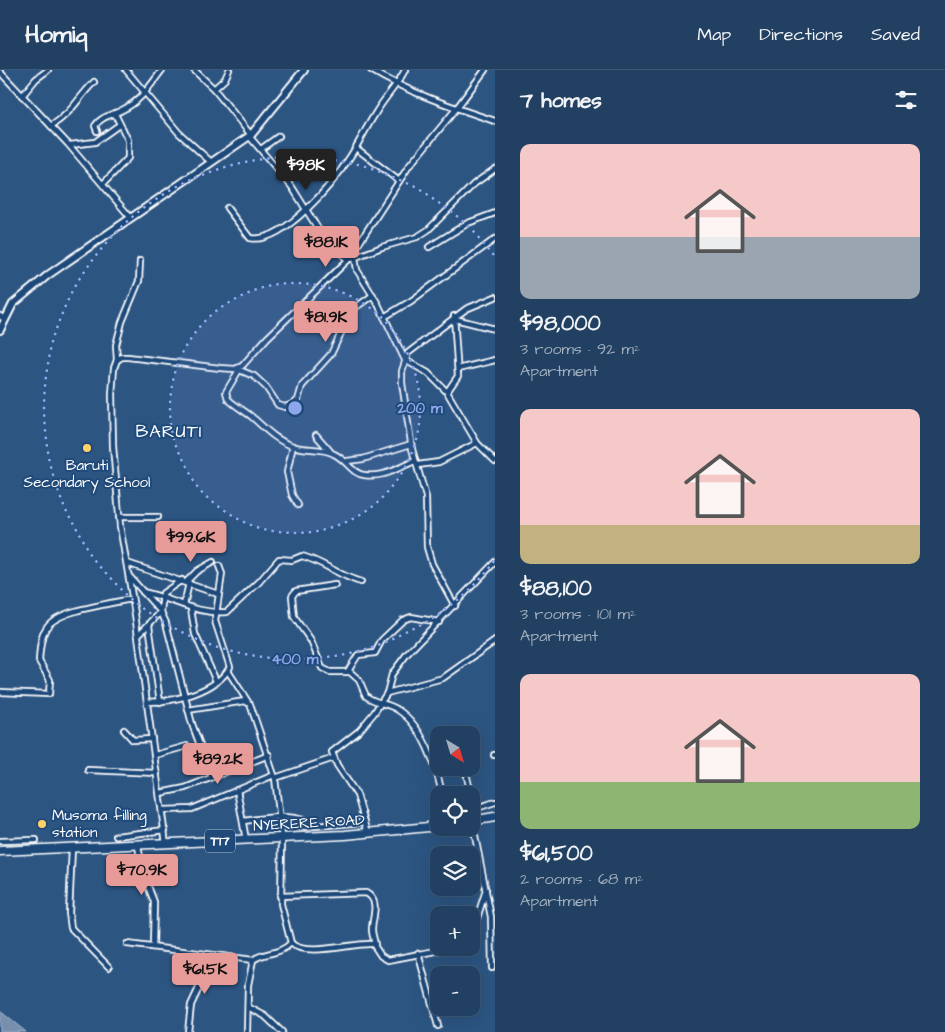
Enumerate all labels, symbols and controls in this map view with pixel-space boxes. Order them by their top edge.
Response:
text: Homiq [25,18,88,52]
text: Map [697,22,731,47]
text: Directions [759,22,843,47]
text: Saved [871,22,920,47]
text: 7 homes [520,86,602,115]
icon: filters [892,86,920,114]
pin: $98K [276,148,336,191]
text: $98K [287,154,325,176]
icon: home [675,176,765,266]
pin: $88.1K [285,226,367,268]
text: $88.1K [304,231,348,253]
pin: $81.9K [285,300,367,343]
text: $81.9K [305,306,347,328]
text: $98,000 [520,309,601,338]
text: 3 rooms · 92 m² [520,338,640,360]
text: Apartment [520,360,598,382]
text: 200 m [396,398,443,419]
centre of rings [286,399,304,417]
district label: BARUTI [135,419,203,444]
icon: home [675,441,765,531]
marker: Baruti Secondary School [81,442,93,454]
place label: Baruti Secondary School [24,455,150,494]
pin: $99.6K [150,520,232,563]
text: $99.6K [166,526,216,548]
text: $88,100 [520,574,592,603]
text: 3 rooms · 101 m² [520,603,636,625]
text: Apartment [520,625,598,647]
text: 400 m [272,649,319,670]
icon: home [675,706,765,796]
north arrow [430,726,480,776]
map controls [430,726,480,1016]
pin: $89.2K [177,742,259,785]
text: $89.2K [193,748,243,770]
button: locate [430,786,480,836]
place label: Musoma filling station [52,805,147,843]
street label: NYERERE ROAD [253,810,365,836]
marker: Musoma filling station [36,818,48,830]
road number: T17 [205,829,235,852]
text: $61,500 [520,839,593,868]
button: layers [430,846,480,896]
pin: $70.9K [101,854,183,896]
text: $70.9K [117,859,167,881]
text: 2 rooms · 68 m² [520,868,643,890]
text: Apartment [520,890,598,912]
button: + [430,906,480,956]
pin: $61.5K [164,952,246,995]
text: $61.5K [183,958,227,980]
button: − [430,966,480,1016]

